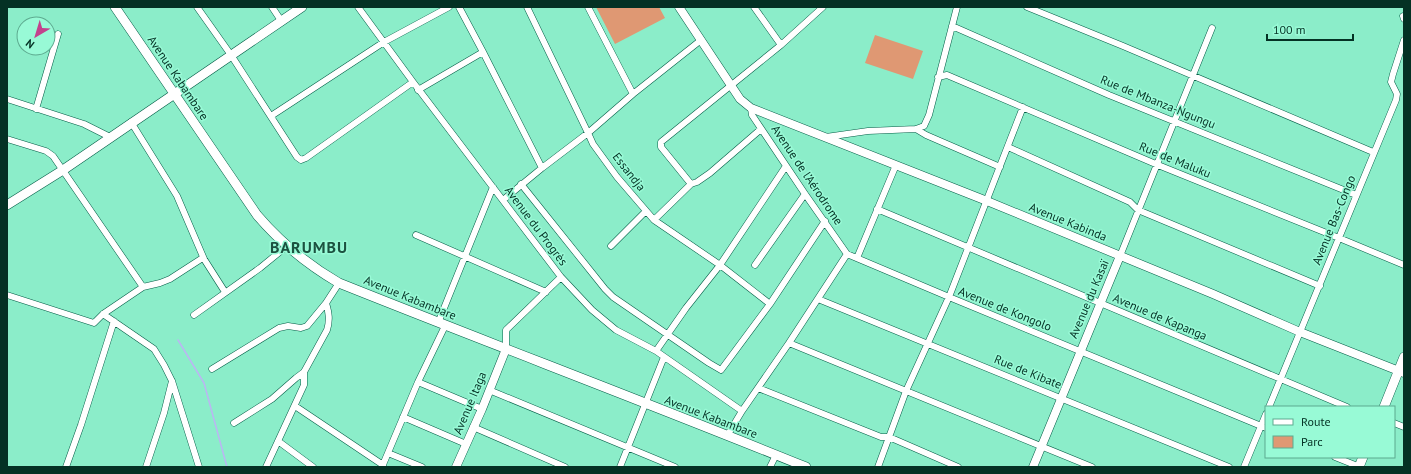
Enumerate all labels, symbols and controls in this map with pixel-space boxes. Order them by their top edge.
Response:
north arrow [16,16,56,56]
scale bar [1267,16,1353,42]
text: 100 m [1273,22,1306,37]
street label: Avenue Kabambare [145,33,212,123]
text: N [23,36,37,52]
street label: Rue de Mbanza-Ngungu [1098,72,1218,132]
street label: Avenue de l’Aérodrome [768,122,846,227]
street label: Rue de Maluku [1137,138,1213,181]
street label: Essandja [610,149,649,194]
street label: Avenue Bas-Congo [1309,173,1358,267]
street label: Avenue du Progrès [502,183,571,268]
street label: Avenue Kabinda [1027,199,1109,244]
district label: BARUMBU [270,237,348,257]
street label: Avenue du Kasaï [1065,257,1112,340]
street label: Avenue Kabambare [362,272,459,323]
street label: Avenue de Kongolo [956,283,1054,334]
street label: Avenue de Kapanga [1111,290,1210,343]
street label: Rue de Kibate [992,351,1064,392]
street label: Avenue Itaga [450,369,489,436]
street label: Avenue Kabambare [663,392,760,441]
legend [1265,406,1395,458]
text: Route [1301,414,1331,429]
text: Parc [1301,434,1323,449]

